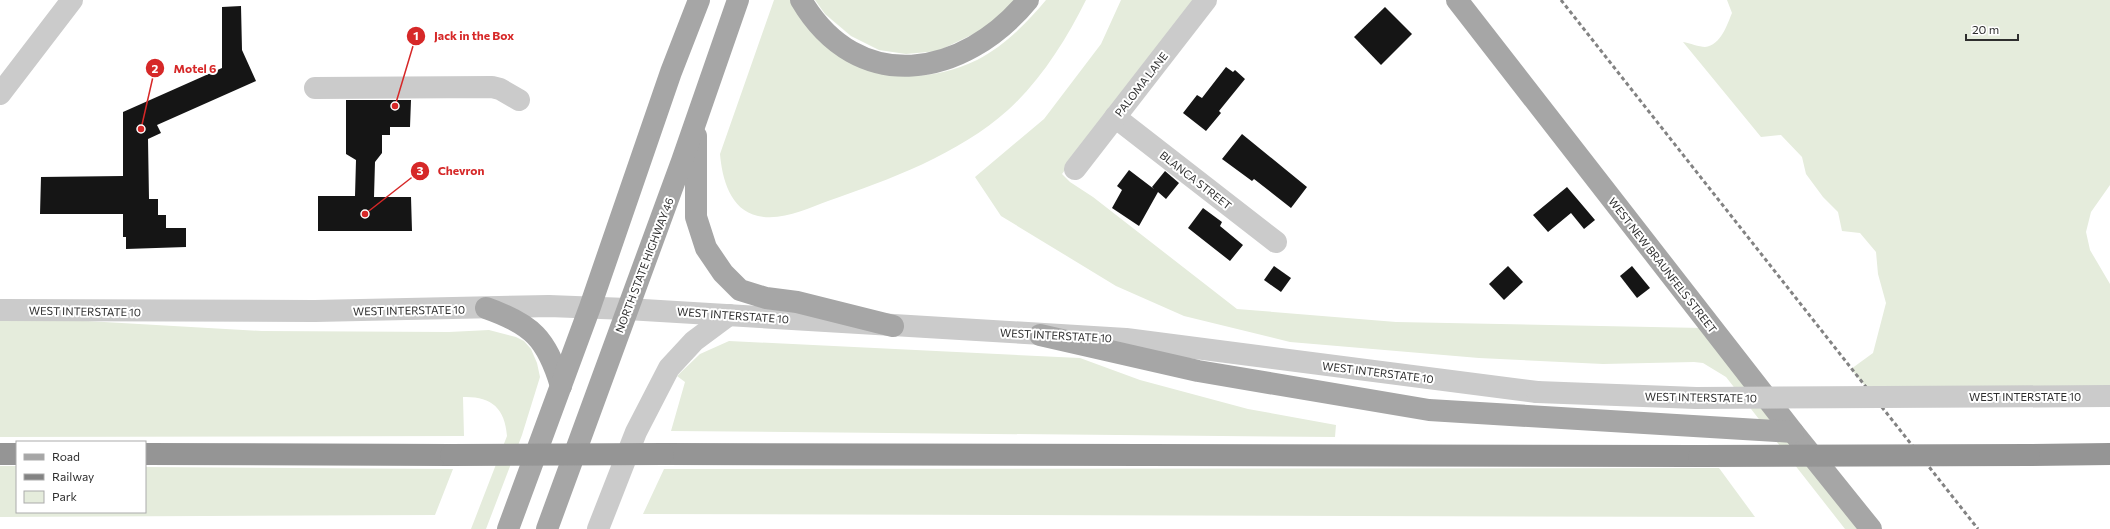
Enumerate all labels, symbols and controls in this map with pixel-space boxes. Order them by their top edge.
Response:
scale bar [1966,16,2018,42]
text: 20 m [1972,22,1999,36]
callout: Jack in the Box [406,24,522,48]
text: 1 [413,28,419,42]
text: Jack in the Box [434,28,514,43]
street label: PALOMA LANE [1112,49,1170,119]
callout: Motel 6 [145,56,224,80]
text: 2 [152,61,159,75]
text: Motel 6 [174,61,216,75]
street label: BLANCA STREET [1158,148,1234,212]
callout: Chevron [410,159,492,183]
text: 3 [417,163,424,177]
text: Chevron [438,163,484,177]
street label: NORTH STATE HIGHWAY 46 [612,195,676,334]
street label: WEST NEW BRAUNFELS STREET [1606,195,1720,335]
street label: WEST INTERSTATE 10 [353,303,465,317]
street label: WEST INTERSTATE 10 [29,304,141,318]
street label: WEST INTERSTATE 10 [677,305,789,325]
street label: WEST INTERSTATE 10 [1000,326,1112,344]
street label: WEST INTERSTATE 10 [1322,359,1434,385]
street label: WEST INTERSTATE 10 [1645,390,1757,404]
street label: WEST INTERSTATE 10 [1969,390,2081,403]
legend [16,441,146,513]
text: Road [52,449,80,463]
text: Railway [52,469,94,483]
text: Park [52,489,78,503]

